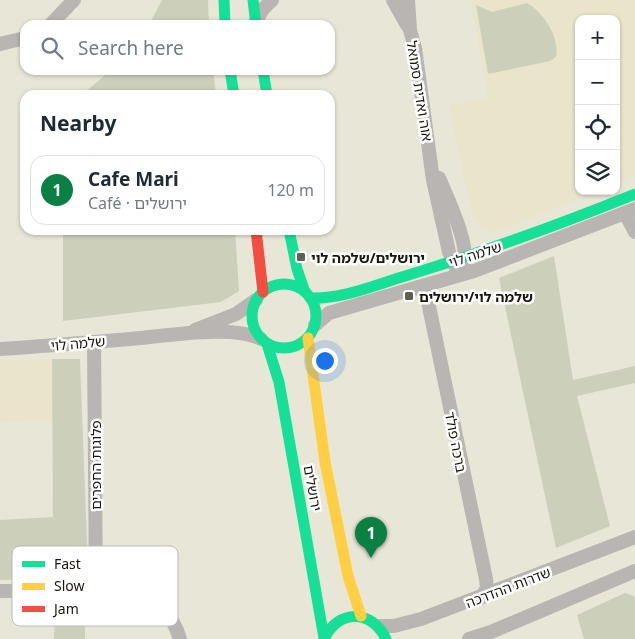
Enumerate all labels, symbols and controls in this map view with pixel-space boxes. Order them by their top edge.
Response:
map controls [575,15,620,195]
button: + [575,15,620,60]
search box [20,20,335,75]
icon: search [38,34,66,62]
text: Search here [78,35,184,61]
street label: אוה ואדית סמואל [403,39,437,143]
button: − [575,60,620,105]
button: locate [575,105,620,150]
text: Nearby [40,109,116,137]
button: layers [575,150,620,195]
text: Cafe Mari [88,166,179,192]
text: 1 [52,179,62,201]
text: 120 m [267,179,314,201]
text: Café · ירושלים [88,192,187,214]
street label: שלמה לוי [446,236,504,272]
place label: ירושלים/שלמה לוי [311,248,425,267]
marker: ירושלים/שלמה לוי [295,251,307,263]
place label: שלמה לוי/ירושלים [419,287,533,306]
marker: שלמה לוי/ירושלים [403,290,415,302]
street label: שלמה לוי [50,331,106,355]
your location [312,348,338,374]
street label: ברכה פולד [441,410,471,474]
street label: פלוגות החפרים [86,420,105,510]
street label: ירושלים [300,464,326,512]
pin: 1 [355,517,387,558]
legend [12,546,178,626]
text: Fast [54,554,81,573]
street label: שדרות ההדרכה [463,562,553,612]
text: Slow [54,576,85,595]
text: Jam [52,599,79,618]

